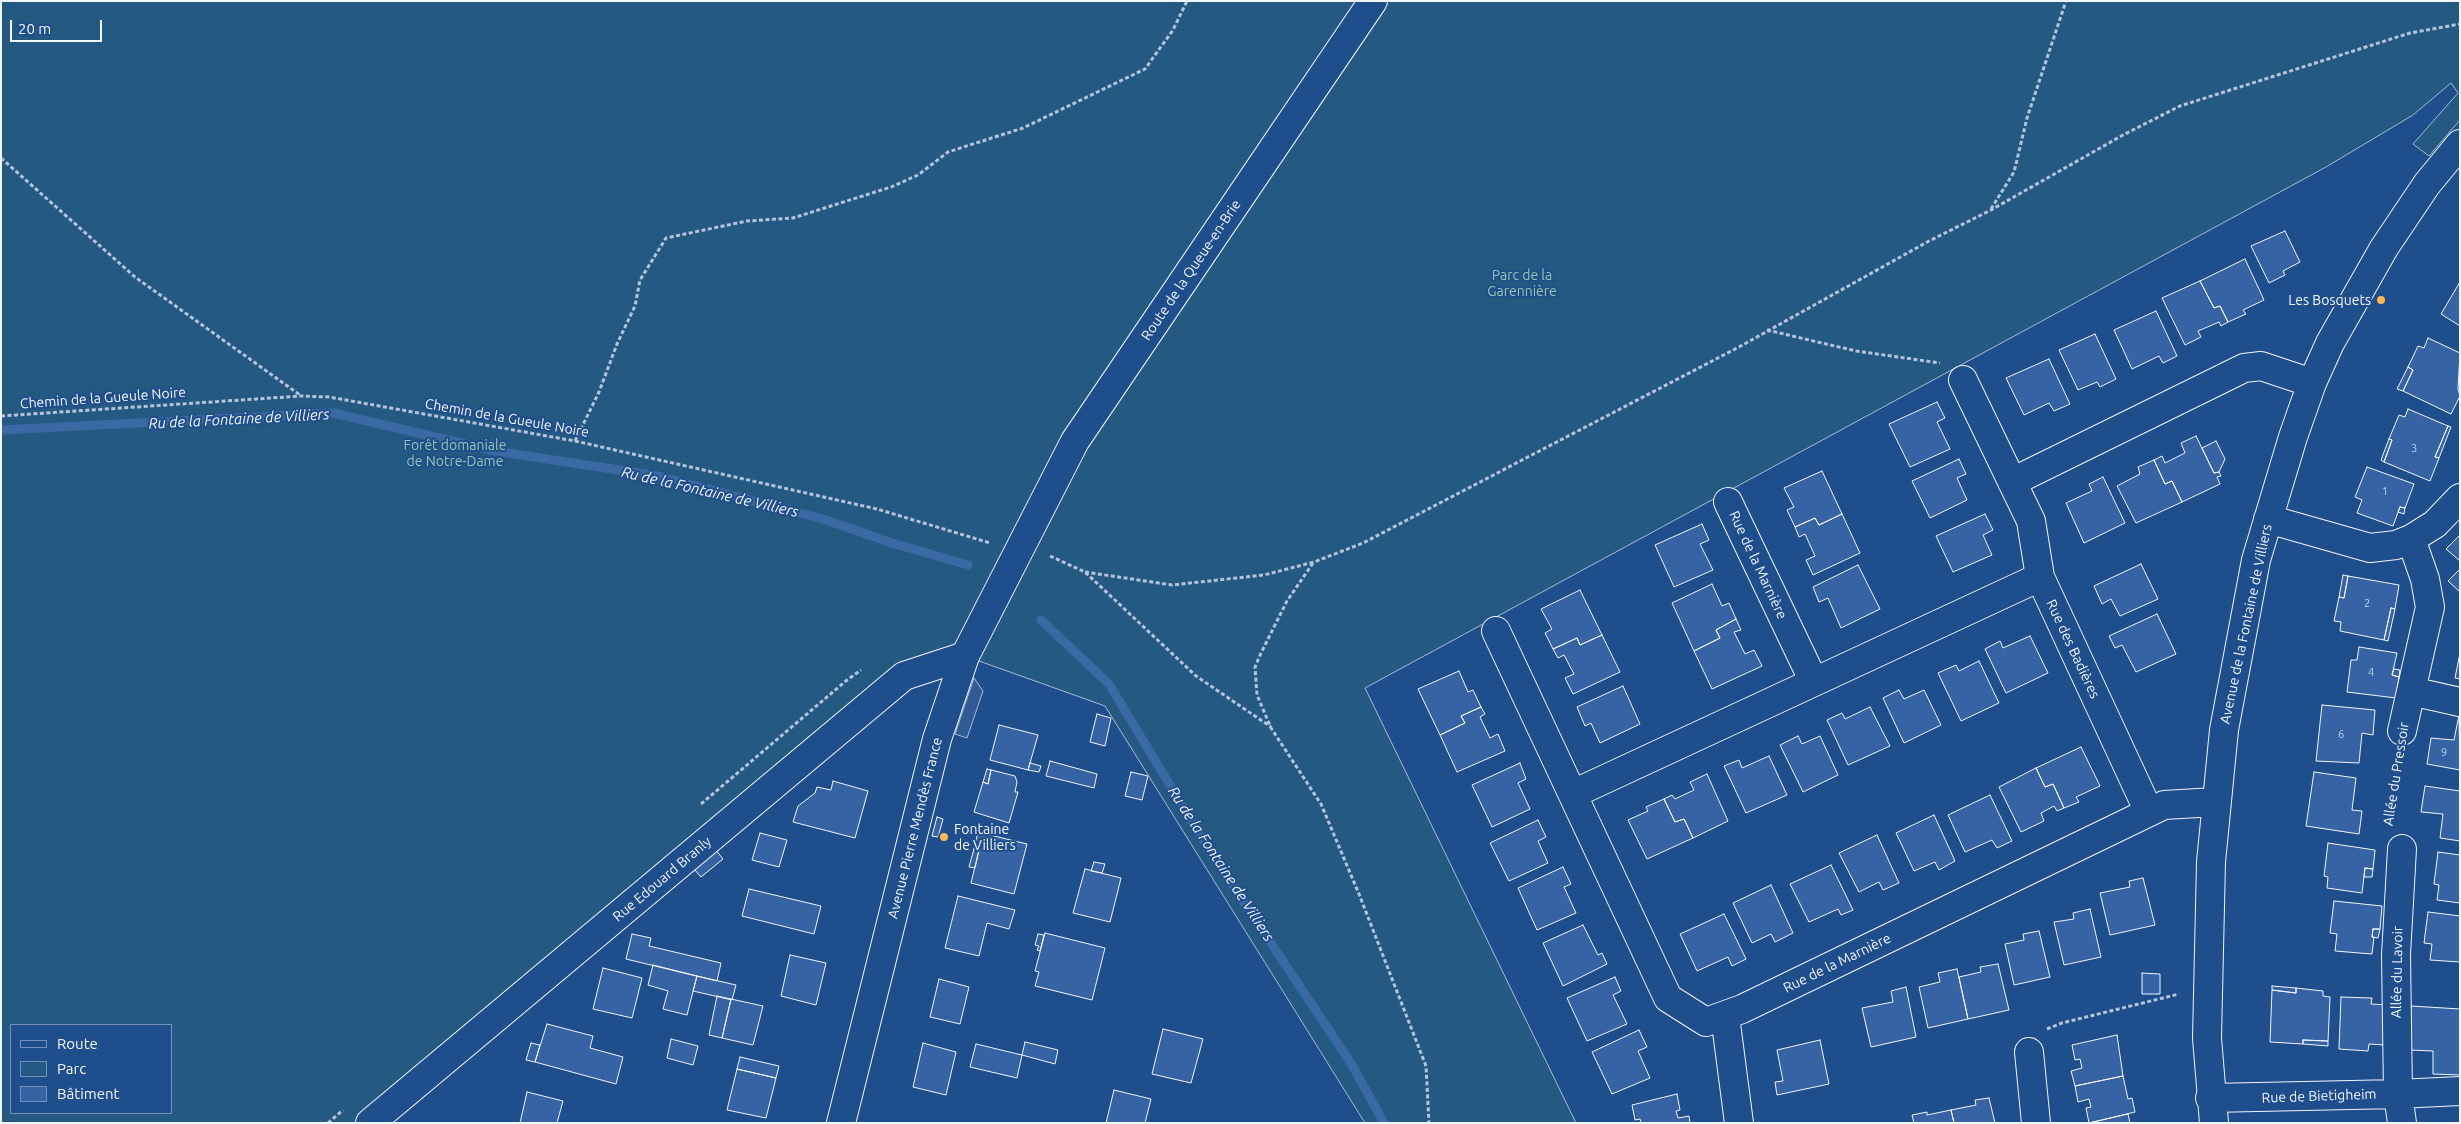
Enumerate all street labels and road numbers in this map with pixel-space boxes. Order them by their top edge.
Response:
street label: Route de la Queue-en-Brie [1138,197,1244,343]
street label: Chemin de la Gueule Noire [19,384,187,412]
street label: Chemin de la Gueule Noire [424,395,590,441]
street label: Rue de la Marnière [1726,508,1790,622]
street label: Avenue de la Fontaine de Villiers [2217,523,2275,725]
street label: Rue des Badières [2043,597,2103,701]
street label: Allée du Pressoir [2379,721,2413,827]
street label: Avenue Pierre Mendès France [884,736,946,920]
street label: Rue Edouard Branly [609,833,715,925]
street label: Allée du Lavoir [2388,926,2406,1018]
street label: Rue de la Marnière [1780,930,1894,996]
street label: Rue de Bietigheim [2261,1086,2377,1106]

